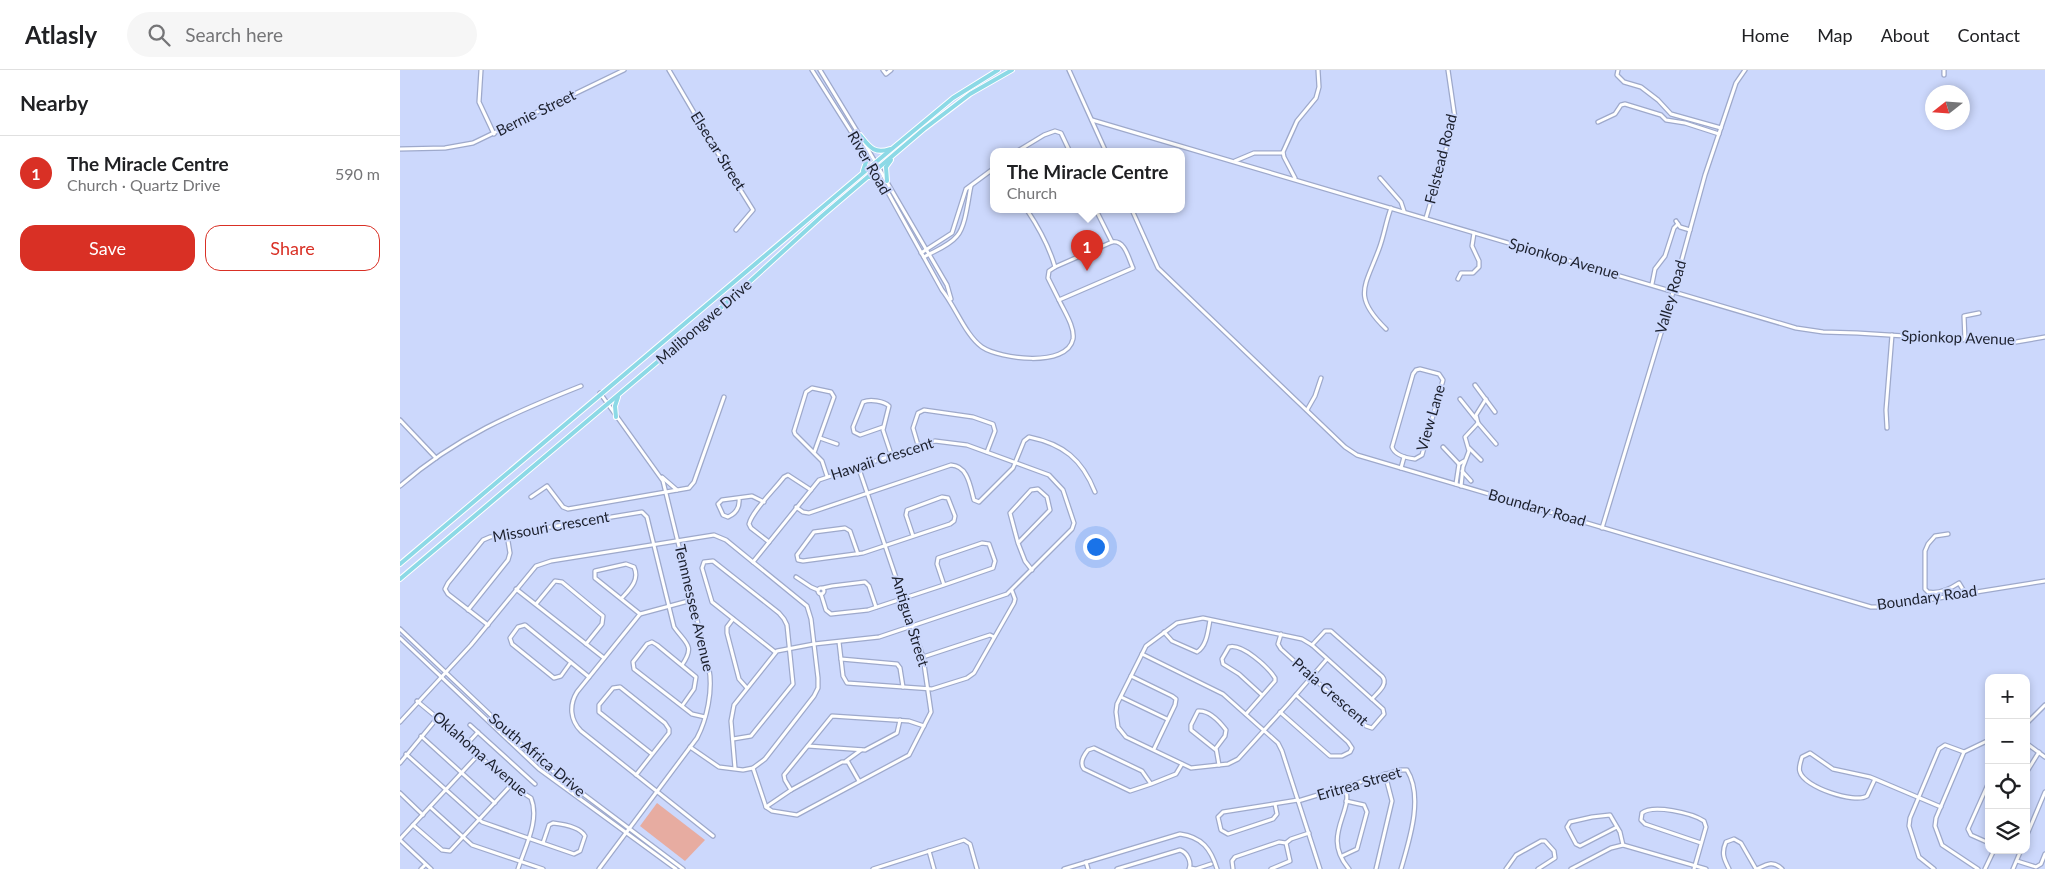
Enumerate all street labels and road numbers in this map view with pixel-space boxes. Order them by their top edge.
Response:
street label: Bernie Street [493,85,579,139]
street label: Elsecar Street [687,108,751,194]
street label: Felstead Road [1420,112,1460,206]
street label: River Road [844,127,895,198]
street label: Spionkop Avenue [1507,234,1622,282]
street label: Valley Road [1651,258,1689,336]
street label: Malibongwe Drive [652,275,755,368]
street label: Spionkop Avenue [1901,326,2015,348]
street label: View Lane [1412,382,1448,453]
street label: Hawaii Crescent [828,433,936,483]
street label: Boundary Road [1486,485,1588,530]
street label: Missouri Crescent [491,507,611,545]
street label: Tennnessee Avenue [672,543,718,673]
street label: Antigua Street [889,573,934,669]
street label: Boundary Road [1876,581,1978,613]
street label: Praia Crescent [1289,653,1373,730]
street label: Oklahoma Avenue [429,707,532,799]
street label: South Africa Drive [486,709,590,800]
street label: Eritrea Street [1315,762,1403,804]

